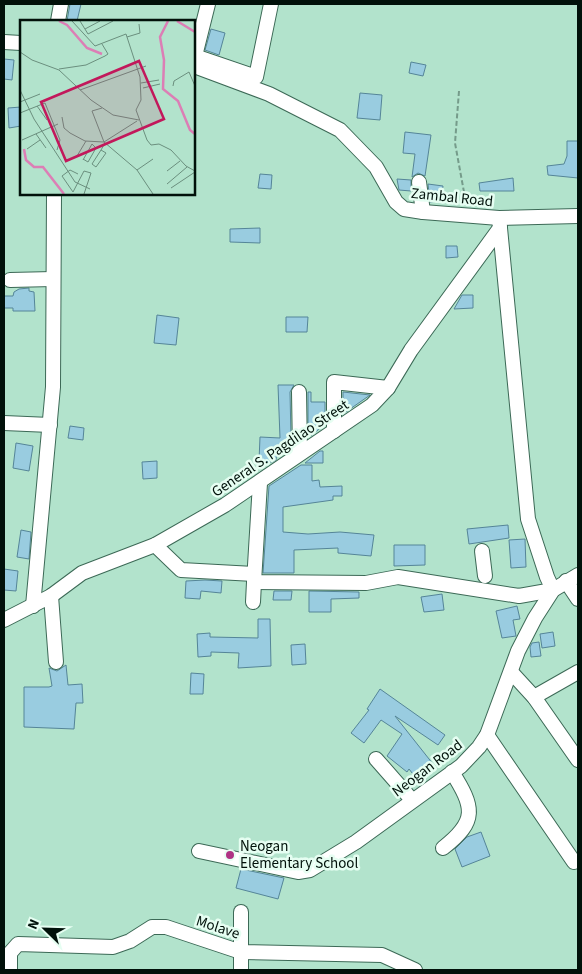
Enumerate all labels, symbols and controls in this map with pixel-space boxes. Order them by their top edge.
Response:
inset map [20,20,195,195]
street label: Zambal Road [410,183,494,212]
street label: General S. Pagdilao Street [208,395,353,502]
street label: Neogan Road [388,735,467,802]
place label: Neogan Elementary School [240,836,358,874]
marker: Neogan Elementary School [224,849,236,861]
north arrow [20,904,70,954]
street label: Molave [193,911,242,944]
text: N [23,916,45,933]

